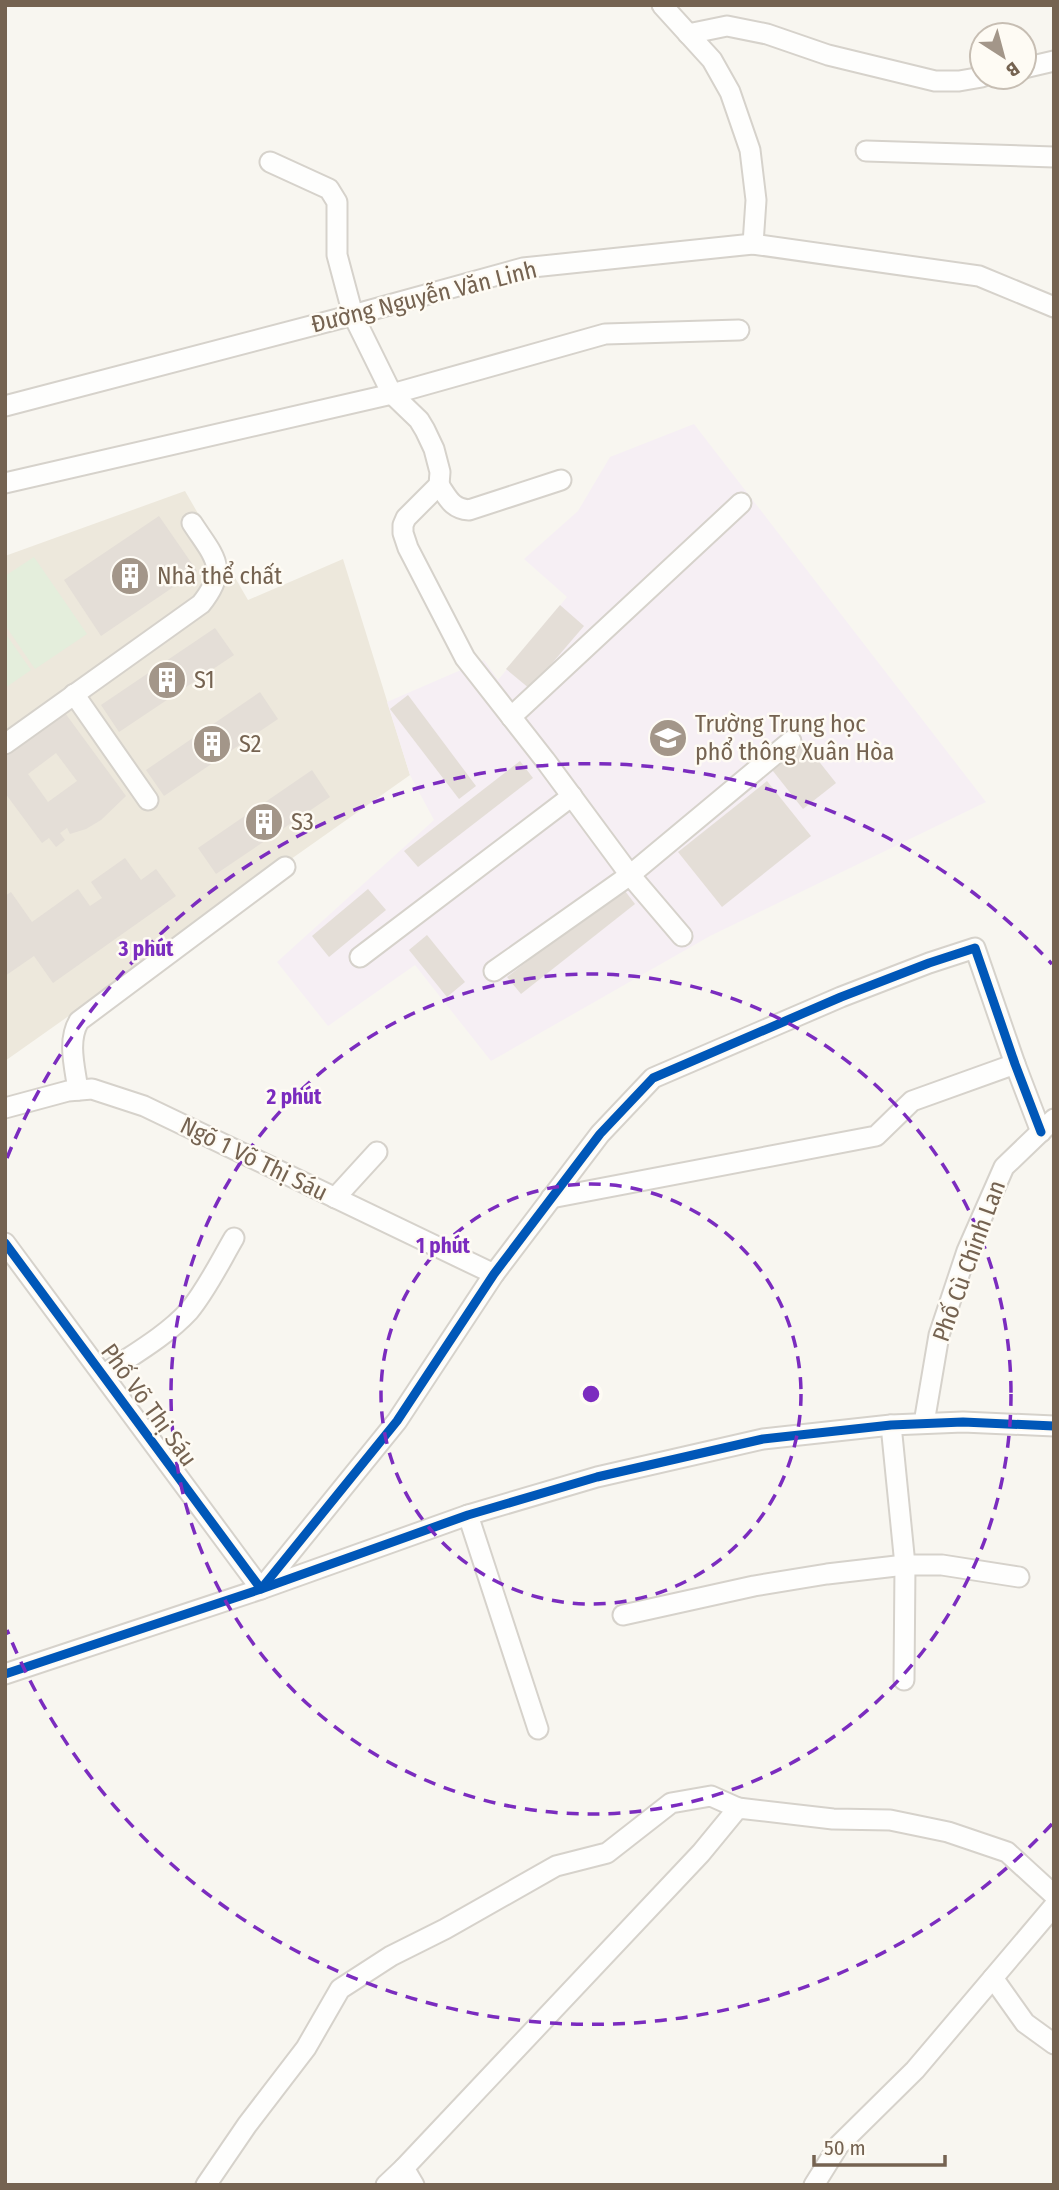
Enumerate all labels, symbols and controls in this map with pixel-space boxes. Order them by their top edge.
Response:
north arrow [968,21,1038,91]
text: B [1001,57,1024,82]
street label: Đường Nguyễn Văn Linh [308,255,540,339]
building icon: Nhà thể chất [109,555,151,597]
place label: Nhà thể chất [157,560,282,590]
building icon: S1 [146,659,188,701]
place label: S1 [194,666,215,694]
place label: Trường Trung học phổ thông Xuân Hòa [695,710,894,766]
school or university icon: Trường Trung học phổ thông Xuân Hòa [647,717,689,759]
building icon: S2 [191,723,233,765]
place label: S2 [239,730,261,758]
building icon: S3 [243,801,285,843]
place label: S3 [291,808,314,836]
text: 3 phút [118,936,174,962]
text: 2 phút [266,1084,322,1110]
street label: Ngõ 1 Võ Thị Sáu [176,1111,332,1207]
street label: Phố Cù Chính Lan [927,1177,1011,1345]
text: 1 phút [416,1233,471,1259]
street label: Phố Võ Thị Sáu [95,1338,203,1472]
centre of rings [579,1382,603,1406]
scale bar [814,2124,945,2168]
text: 50 m [824,2135,866,2161]

